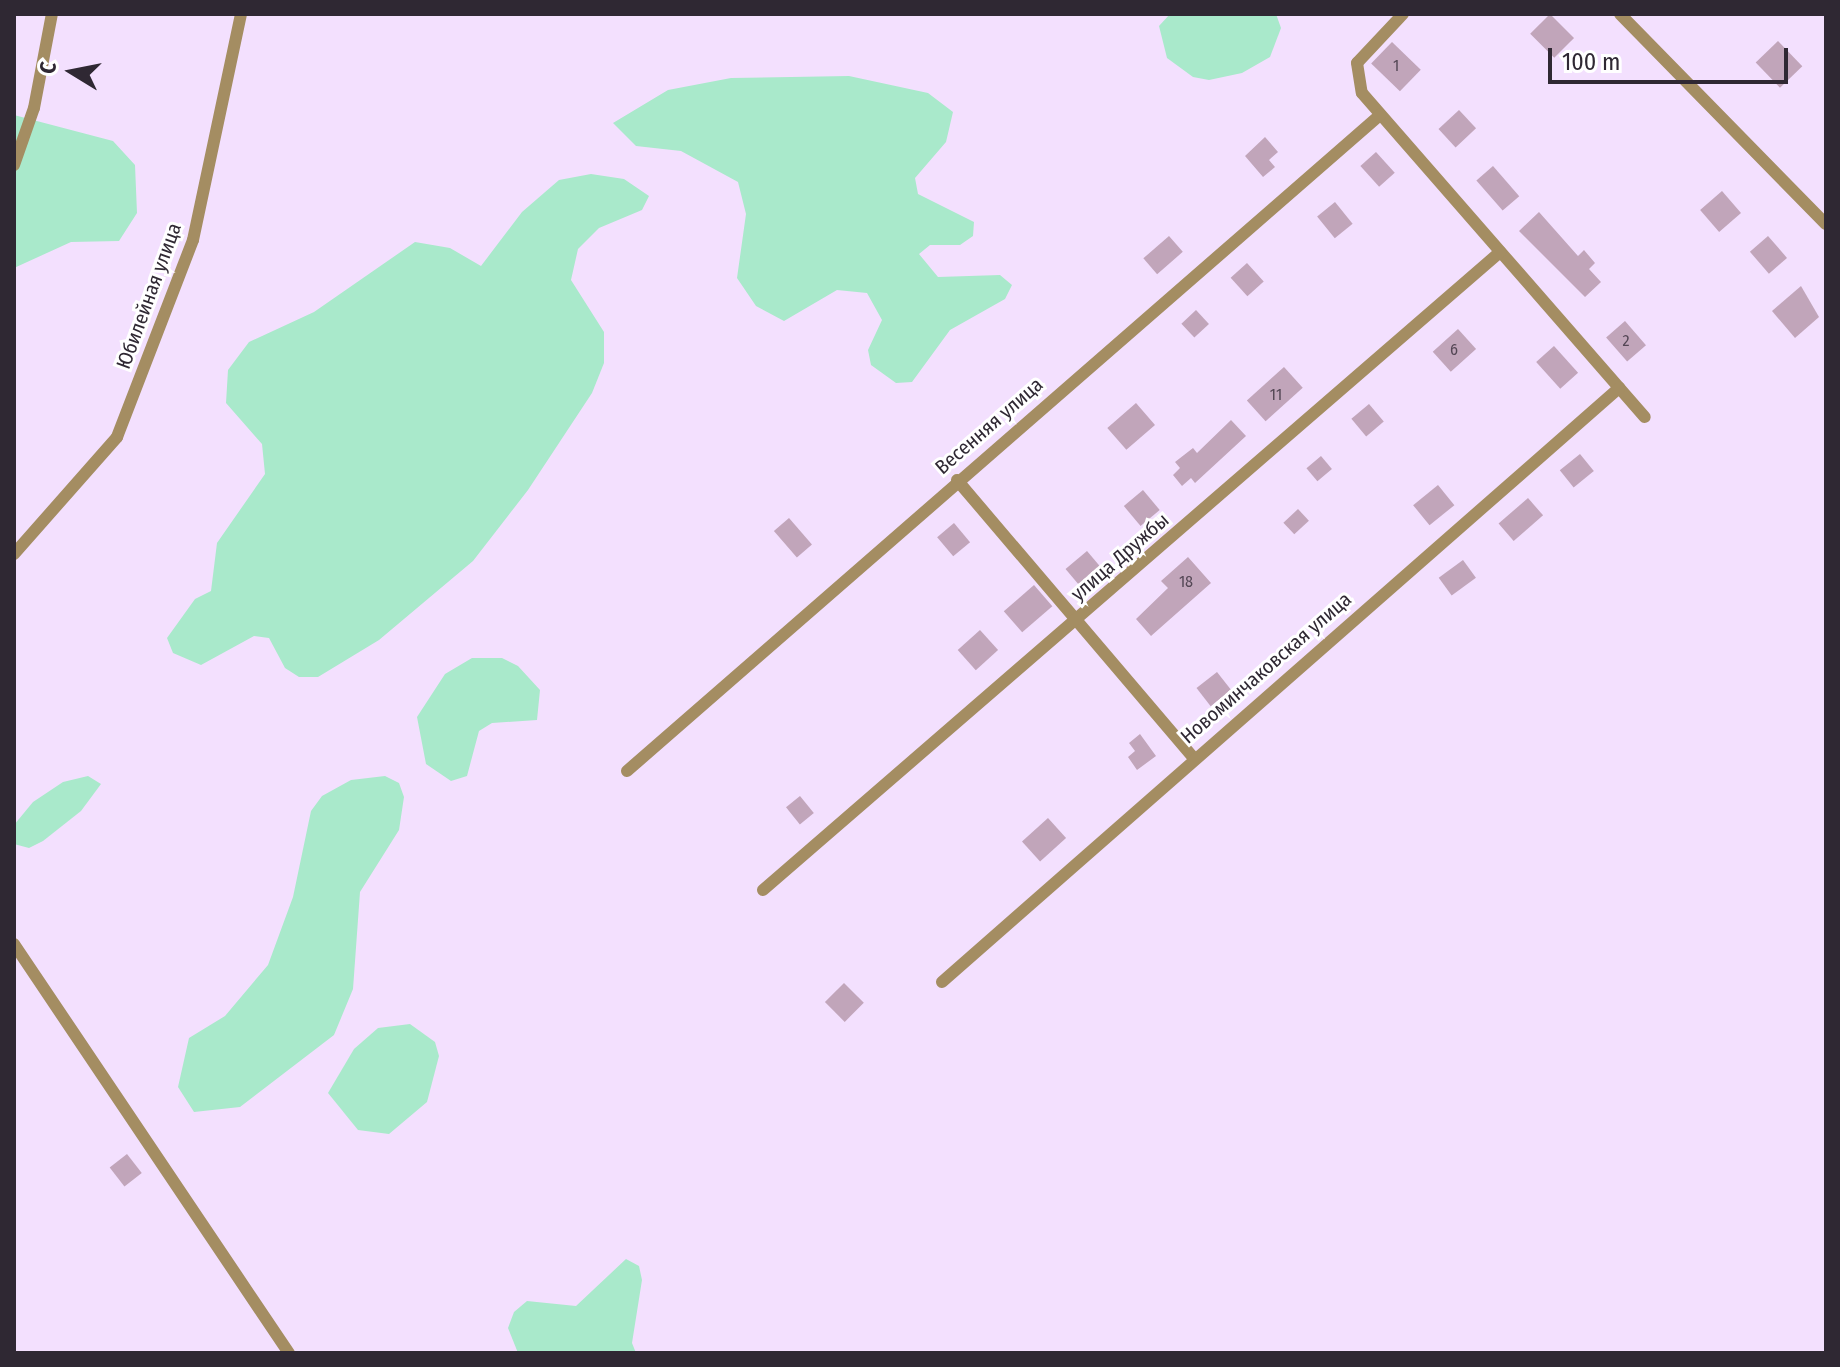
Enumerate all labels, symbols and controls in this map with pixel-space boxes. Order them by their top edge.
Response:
north arrow [32,32,112,112]
scale bar [1552,32,1792,82]
text: 100 m [1562,48,1620,76]
house number: 1 [1393,56,1399,76]
text: С [34,60,62,76]
street label: Юбилейная улица [111,220,187,372]
house number: 2 [1622,331,1630,351]
house number: 6 [1450,340,1458,360]
street label: Весенняя улица [930,373,1048,479]
house number: 11 [1270,385,1282,405]
street label: улица Дружбы [1066,508,1174,606]
house number: 18 [1179,572,1193,592]
street label: Новоминчаковская улица [1176,587,1356,749]

